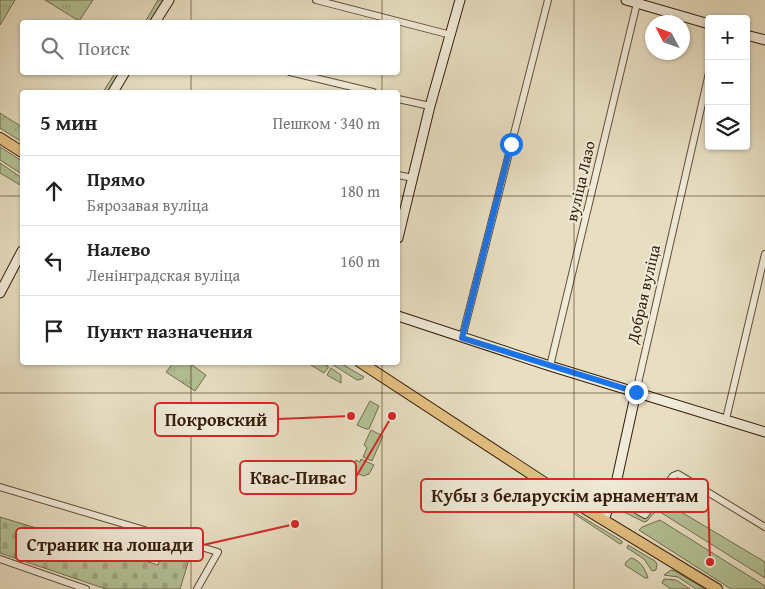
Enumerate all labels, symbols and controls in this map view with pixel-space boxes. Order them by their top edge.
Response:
north arrow [645,15,690,60]
map controls [705,15,750,150]
button: + [705,15,750,60]
search box [20,20,400,75]
icon: search [38,34,66,62]
text: Поиск [78,34,130,62]
button: − [705,60,750,105]
button: layers [705,105,750,150]
text: 5 мин [40,107,97,138]
text: Пешком · 340 m [273,111,380,135]
route start [500,133,523,156]
street label: вуліца Лазо [559,138,601,224]
text: Прямо [87,165,145,193]
icon: ahead [40,177,68,205]
text: 180 m [340,179,380,203]
text: Бярозавая вуліца [87,193,209,217]
text: Налево [87,235,150,263]
street label: Добрая вуліца [620,242,666,347]
icon: left [40,247,68,275]
text: 160 m [340,249,380,273]
text: Ленінградская вуліца [87,263,240,287]
icon: arrive [40,317,68,345]
text: Пункт назначения [87,317,253,345]
route end [625,381,648,404]
callout: Покровский [155,403,278,436]
text: Покровский [165,406,267,433]
callout: Квас-Пивас [240,461,356,494]
text: Квас-Пивас [250,464,346,491]
callout: Кубы з беларускім арнаментам [421,479,708,512]
text: Кубы з беларускім арнаментам [431,482,699,509]
callout: Страник на лошади [16,528,203,561]
text: Страник на лошади [27,531,193,558]

